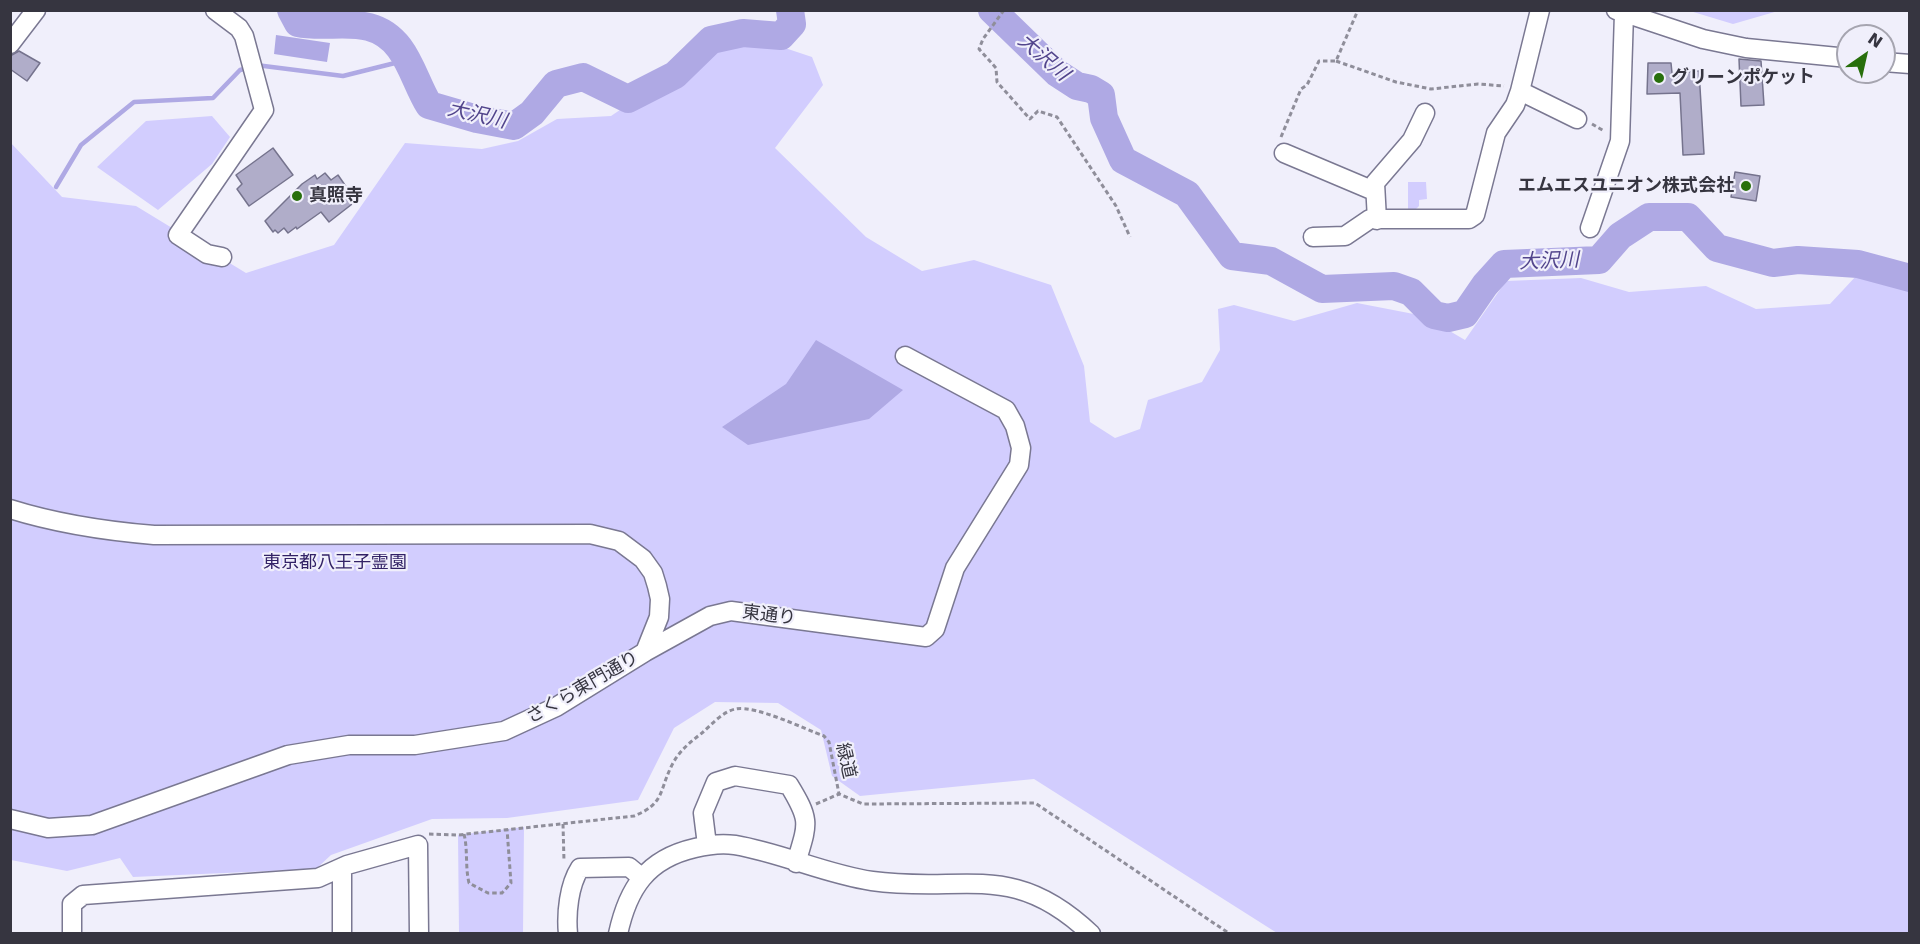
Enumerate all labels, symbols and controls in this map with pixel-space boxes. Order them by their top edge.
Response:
north arrow [1836,24,1896,84]
water label: 大沢川 [1012,29,1074,87]
text: N [1864,29,1886,52]
place label: グリーンポケット [1671,67,1815,89]
marker: グリーンポケット [1652,71,1666,85]
water label: 大沢川 [445,98,509,134]
place label: エムエスユニオン株式会社 [1518,175,1734,197]
marker: エムエスユニオン株式会社 [1739,179,1753,193]
place label: 真照寺 [309,185,363,207]
marker: 真照寺 [290,189,304,203]
water label: 大沢川 [1519,249,1579,275]
park label: 東京都八王子霊園 [263,552,407,574]
street label: 東通り [741,602,797,630]
street label: さくら東門通り [523,647,643,729]
street label: 緑道 [830,741,860,781]

